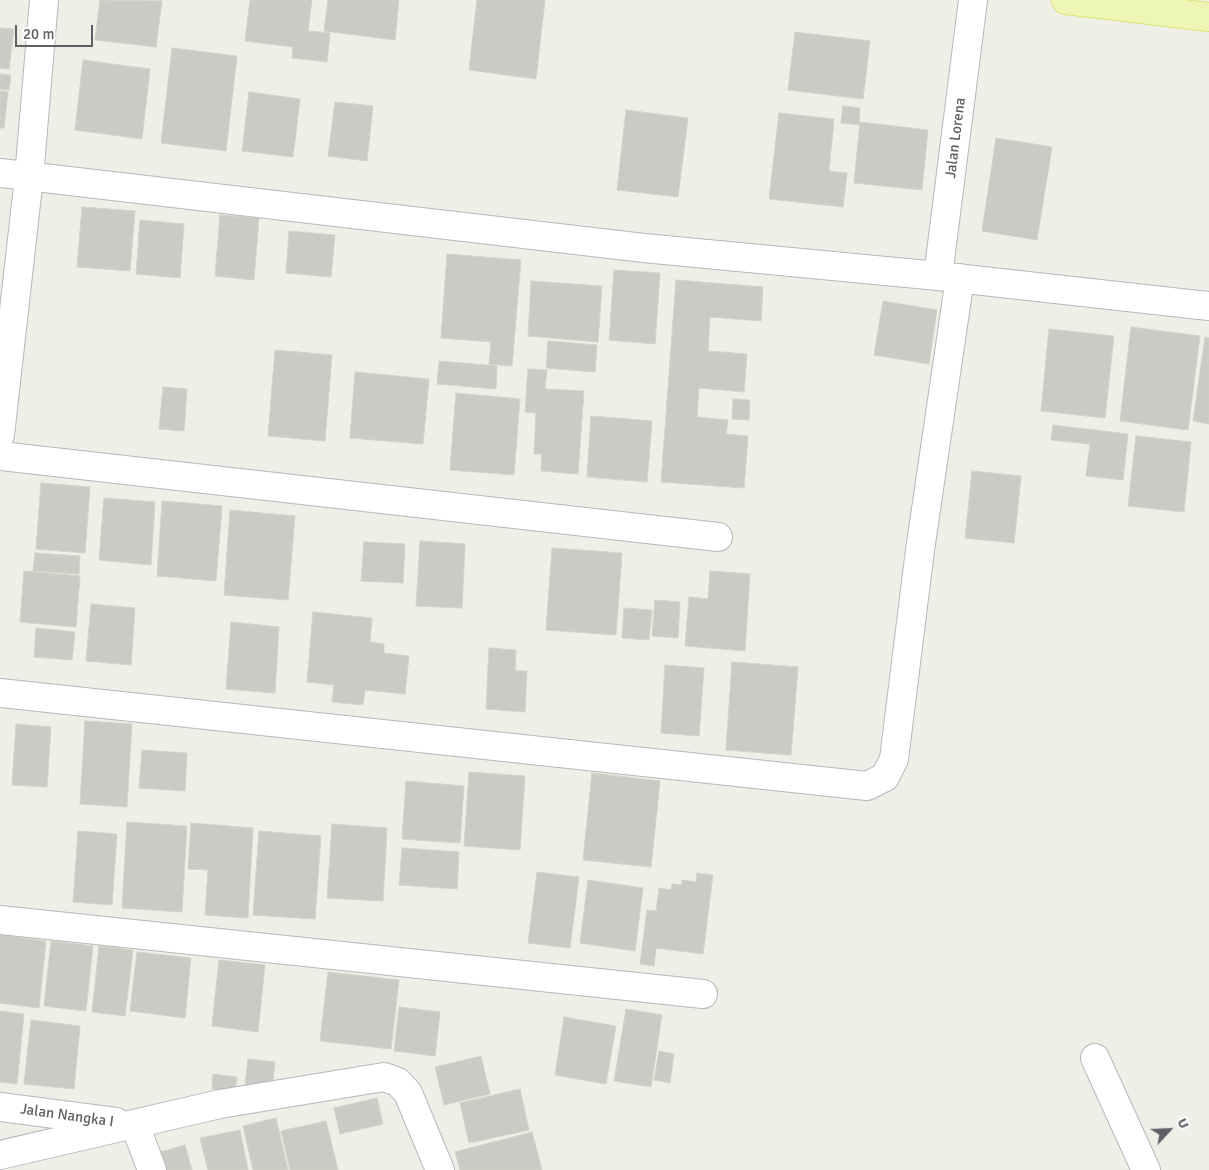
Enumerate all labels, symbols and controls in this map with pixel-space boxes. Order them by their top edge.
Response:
scale bar [18,15,95,47]
text: 20 m [23,25,54,43]
street label: Jalan Lorena [942,97,970,179]
street label: Jalan Nangka I [19,1101,115,1131]
north arrow [1144,1105,1194,1155]
text: U [1173,1116,1193,1131]

